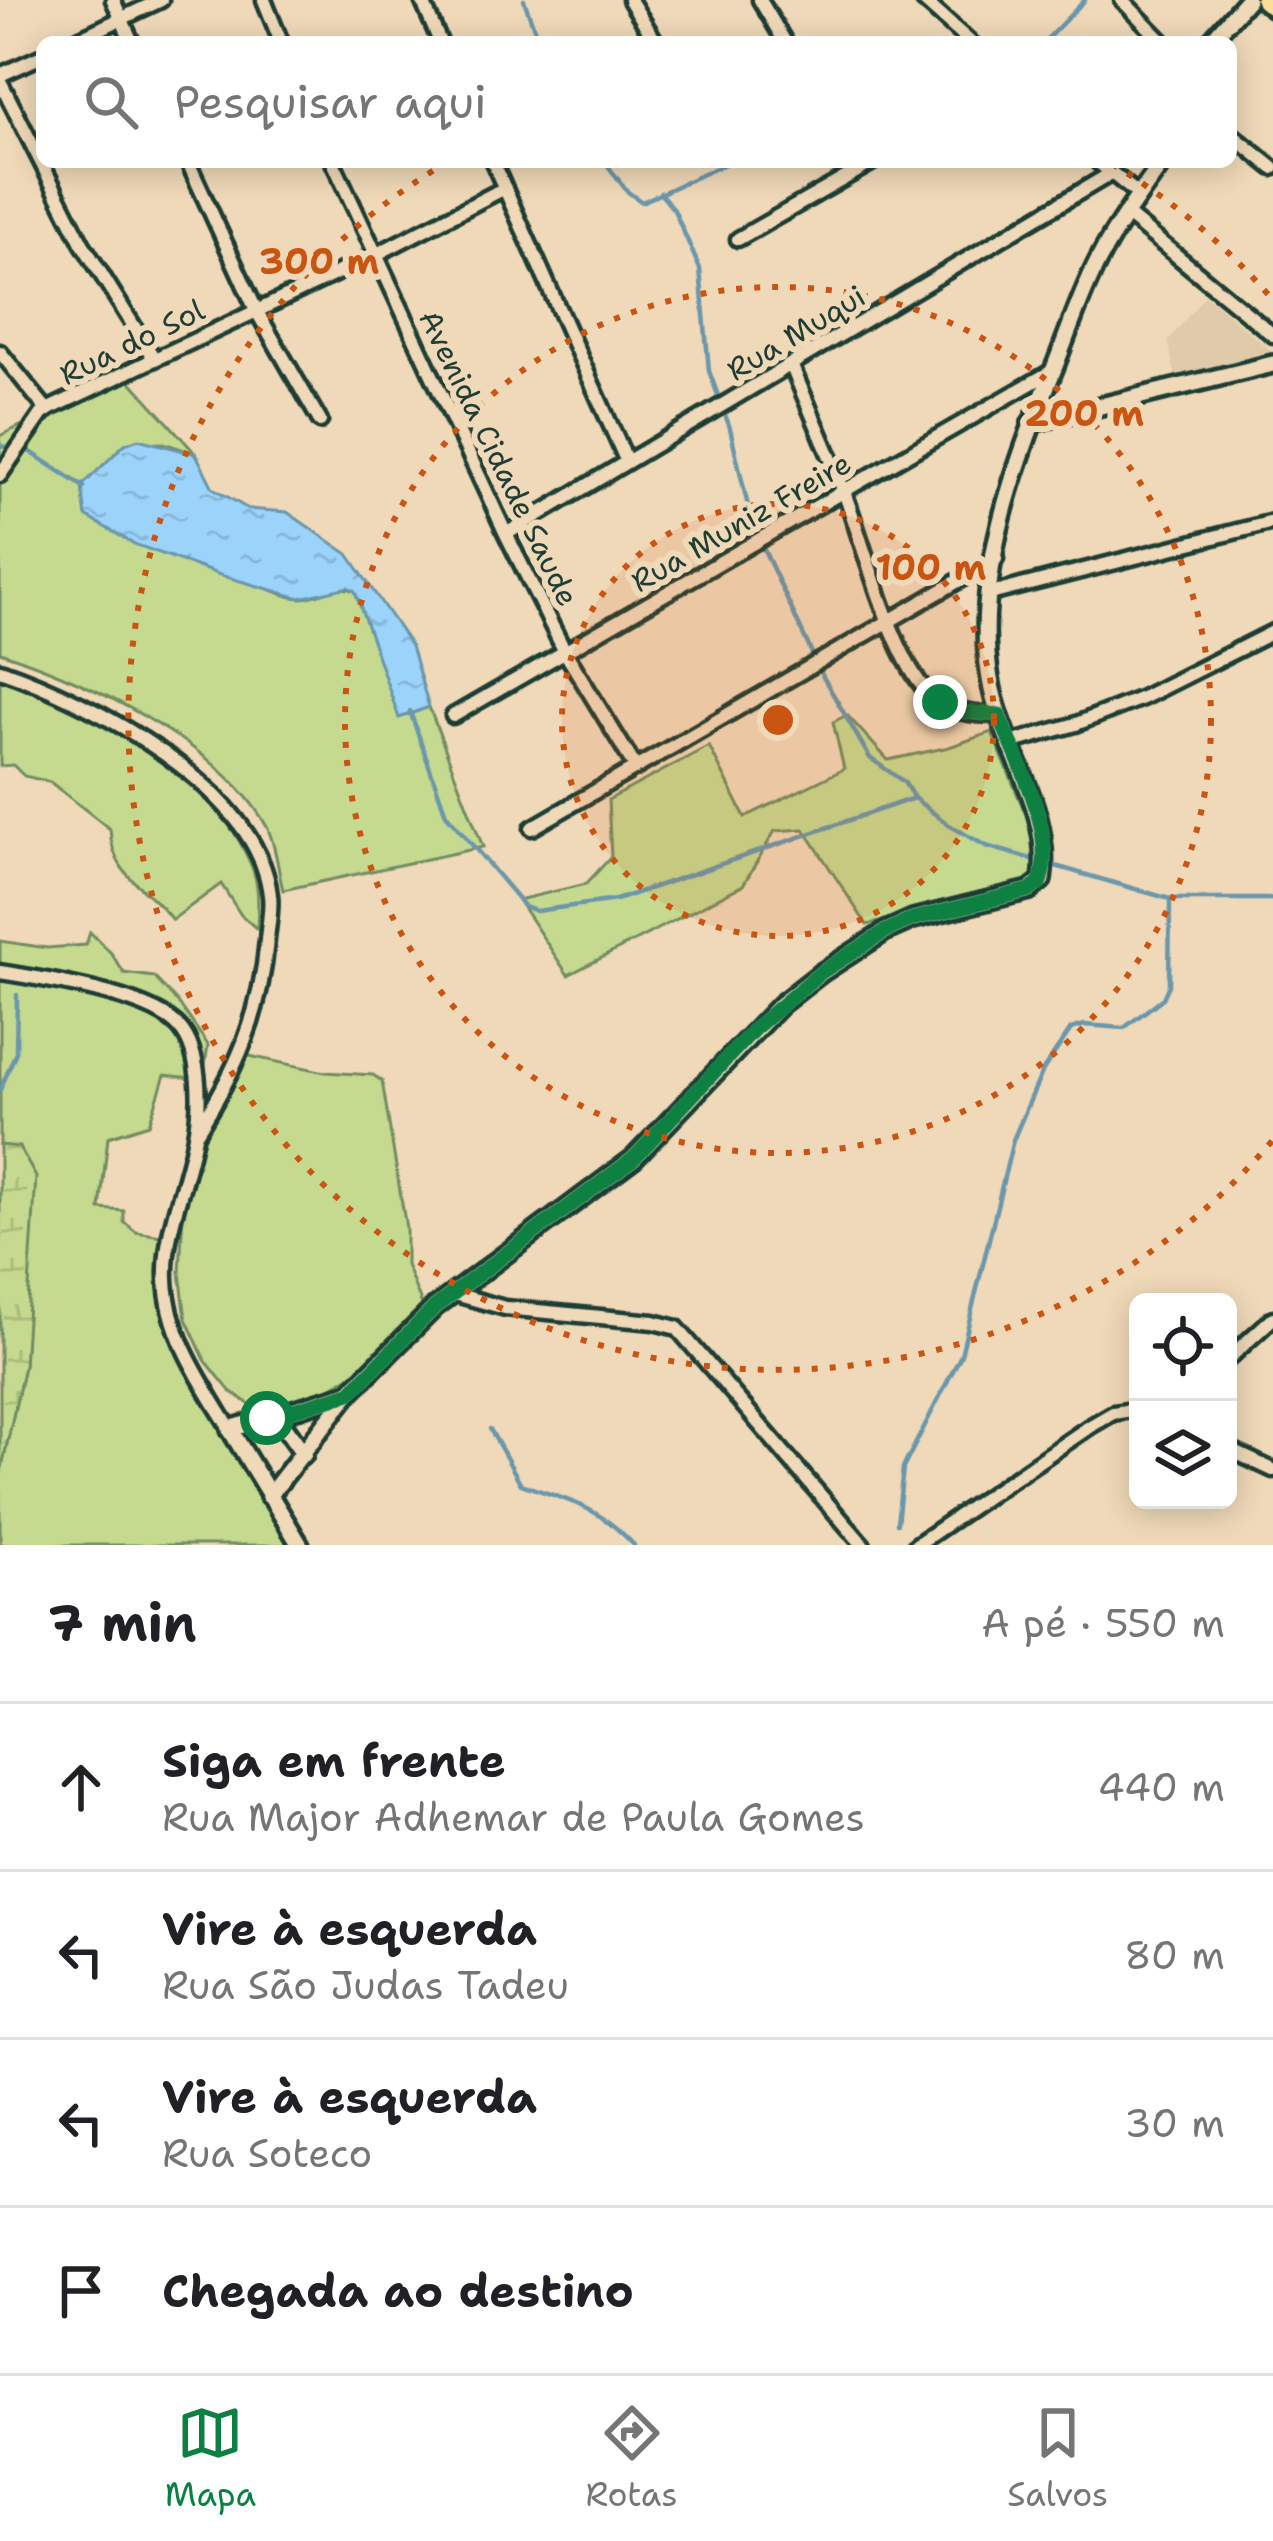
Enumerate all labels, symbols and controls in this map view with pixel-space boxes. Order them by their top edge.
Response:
search box [36,36,1237,168]
icon: search [78,69,144,135]
text: Pesquisar aqui [174,72,487,132]
text: 300 m [259,237,379,286]
street label: Rua Muqui [719,276,873,390]
street label: Rua do Sol [53,289,211,395]
street label: Avenida Cidade Saude [409,303,589,613]
text: 200 m [1024,389,1144,438]
street label: Rua Muniz Freire [624,442,858,602]
text: 100 m [876,543,987,592]
route end [913,675,967,729]
centre of rings [757,699,799,741]
map controls [1129,1293,1237,1509]
button: locate [1129,1293,1237,1401]
route start [240,1391,294,1445]
button: layers [1129,1401,1237,1509]
text: 7 min [48,1589,197,1657]
text: A pé · 550 m [981,1597,1225,1649]
text: Siga em frente [162,1731,506,1791]
icon: ahead [48,1754,114,1820]
text: 440 m [1098,1761,1225,1813]
text: Rua Major Adhemar de Paula Gomes [162,1791,865,1843]
text: Vire à esquerda [162,1899,537,1959]
icon: left [48,1922,114,1988]
text: 80 m [1124,1929,1225,1981]
text: Rua São Judas Tadeu [162,1959,569,2011]
text: Vire à esquerda [162,2067,537,2127]
icon: left [48,2090,114,2156]
text: 30 m [1124,2097,1225,2149]
text: Rua Soteco [162,2127,372,2179]
icon: arrive [48,2258,114,2324]
text: Chegada ao destino [162,2261,634,2321]
tab: Mapa [165,2400,256,2517]
tab: Rotas [586,2400,678,2517]
tab: Salvos [1007,2400,1108,2517]

